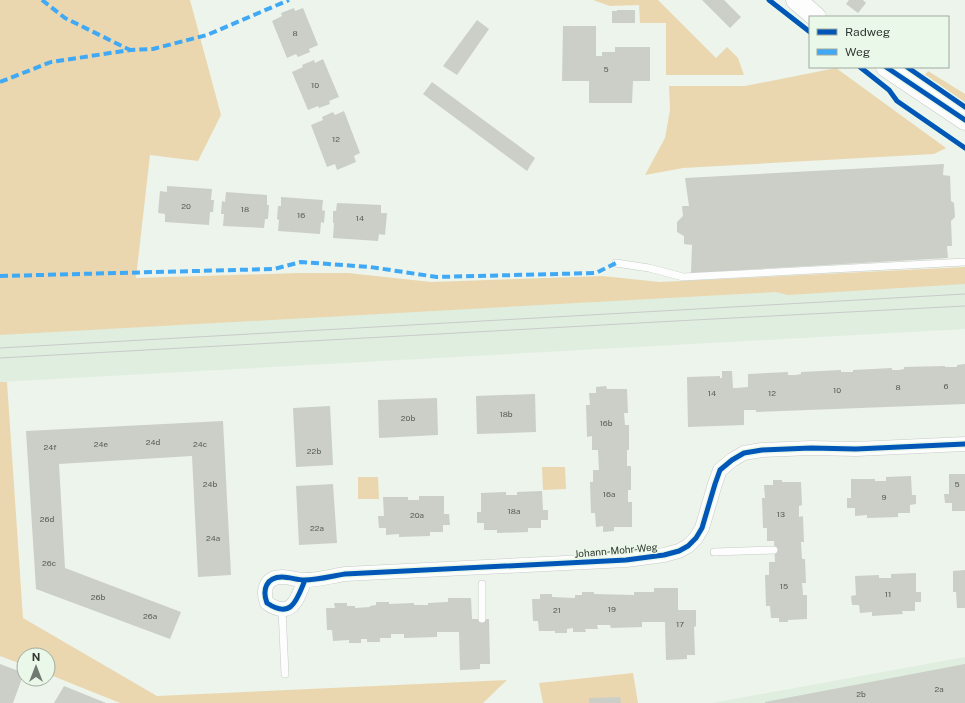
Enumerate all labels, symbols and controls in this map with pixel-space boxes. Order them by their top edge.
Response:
legend [809,16,949,68]
text: Radweg [845,25,890,39]
house number: 8 [292,28,298,38]
text: Weg [845,45,870,59]
house number: 5 [603,64,609,74]
house number: 10 [311,80,319,90]
house number: 12 [332,134,340,144]
house number: 20 [181,201,191,211]
house number: 18 [241,204,249,214]
house number: 16 [297,210,305,220]
house number: 14 [356,213,364,223]
house number: 6 [944,381,949,391]
house number: 8 [895,382,901,392]
house number: 10 [833,385,841,395]
house number: 14 [708,388,716,398]
house number: 12 [768,388,776,398]
house number: 18b [499,409,513,419]
house number: 20b [401,413,415,423]
house number: 16b [599,418,613,428]
house number: 24d [146,437,161,447]
house number: 24e [94,439,109,449]
house number: 24c [193,439,207,449]
house number: 24f [44,442,56,452]
house number: 22b [307,446,321,456]
house number: 24b [203,479,218,489]
house number: 5 [954,479,960,489]
house number: 16a [603,489,615,499]
house number: 9 [882,492,887,502]
house number: 18a [508,506,520,516]
house number: 13 [777,509,785,519]
house number: 20a [410,510,424,520]
house number: 26d [40,514,54,524]
house number: 22a [310,523,324,533]
house number: 24a [206,533,220,543]
street label: Johann-Mohr-Weg [574,540,658,560]
house number: 26c [42,558,56,568]
house number: 15 [780,581,788,591]
house number: 11 [885,589,891,599]
house number: 26b [91,592,105,602]
house number: 19 [608,604,616,614]
house number: 21 [553,605,561,615]
house number: 26a [143,611,157,621]
house number: 17 [676,619,684,629]
north arrow [16,647,56,687]
text: N [32,651,40,663]
house number: 2a [934,684,944,694]
house number: 2b [856,689,866,699]

